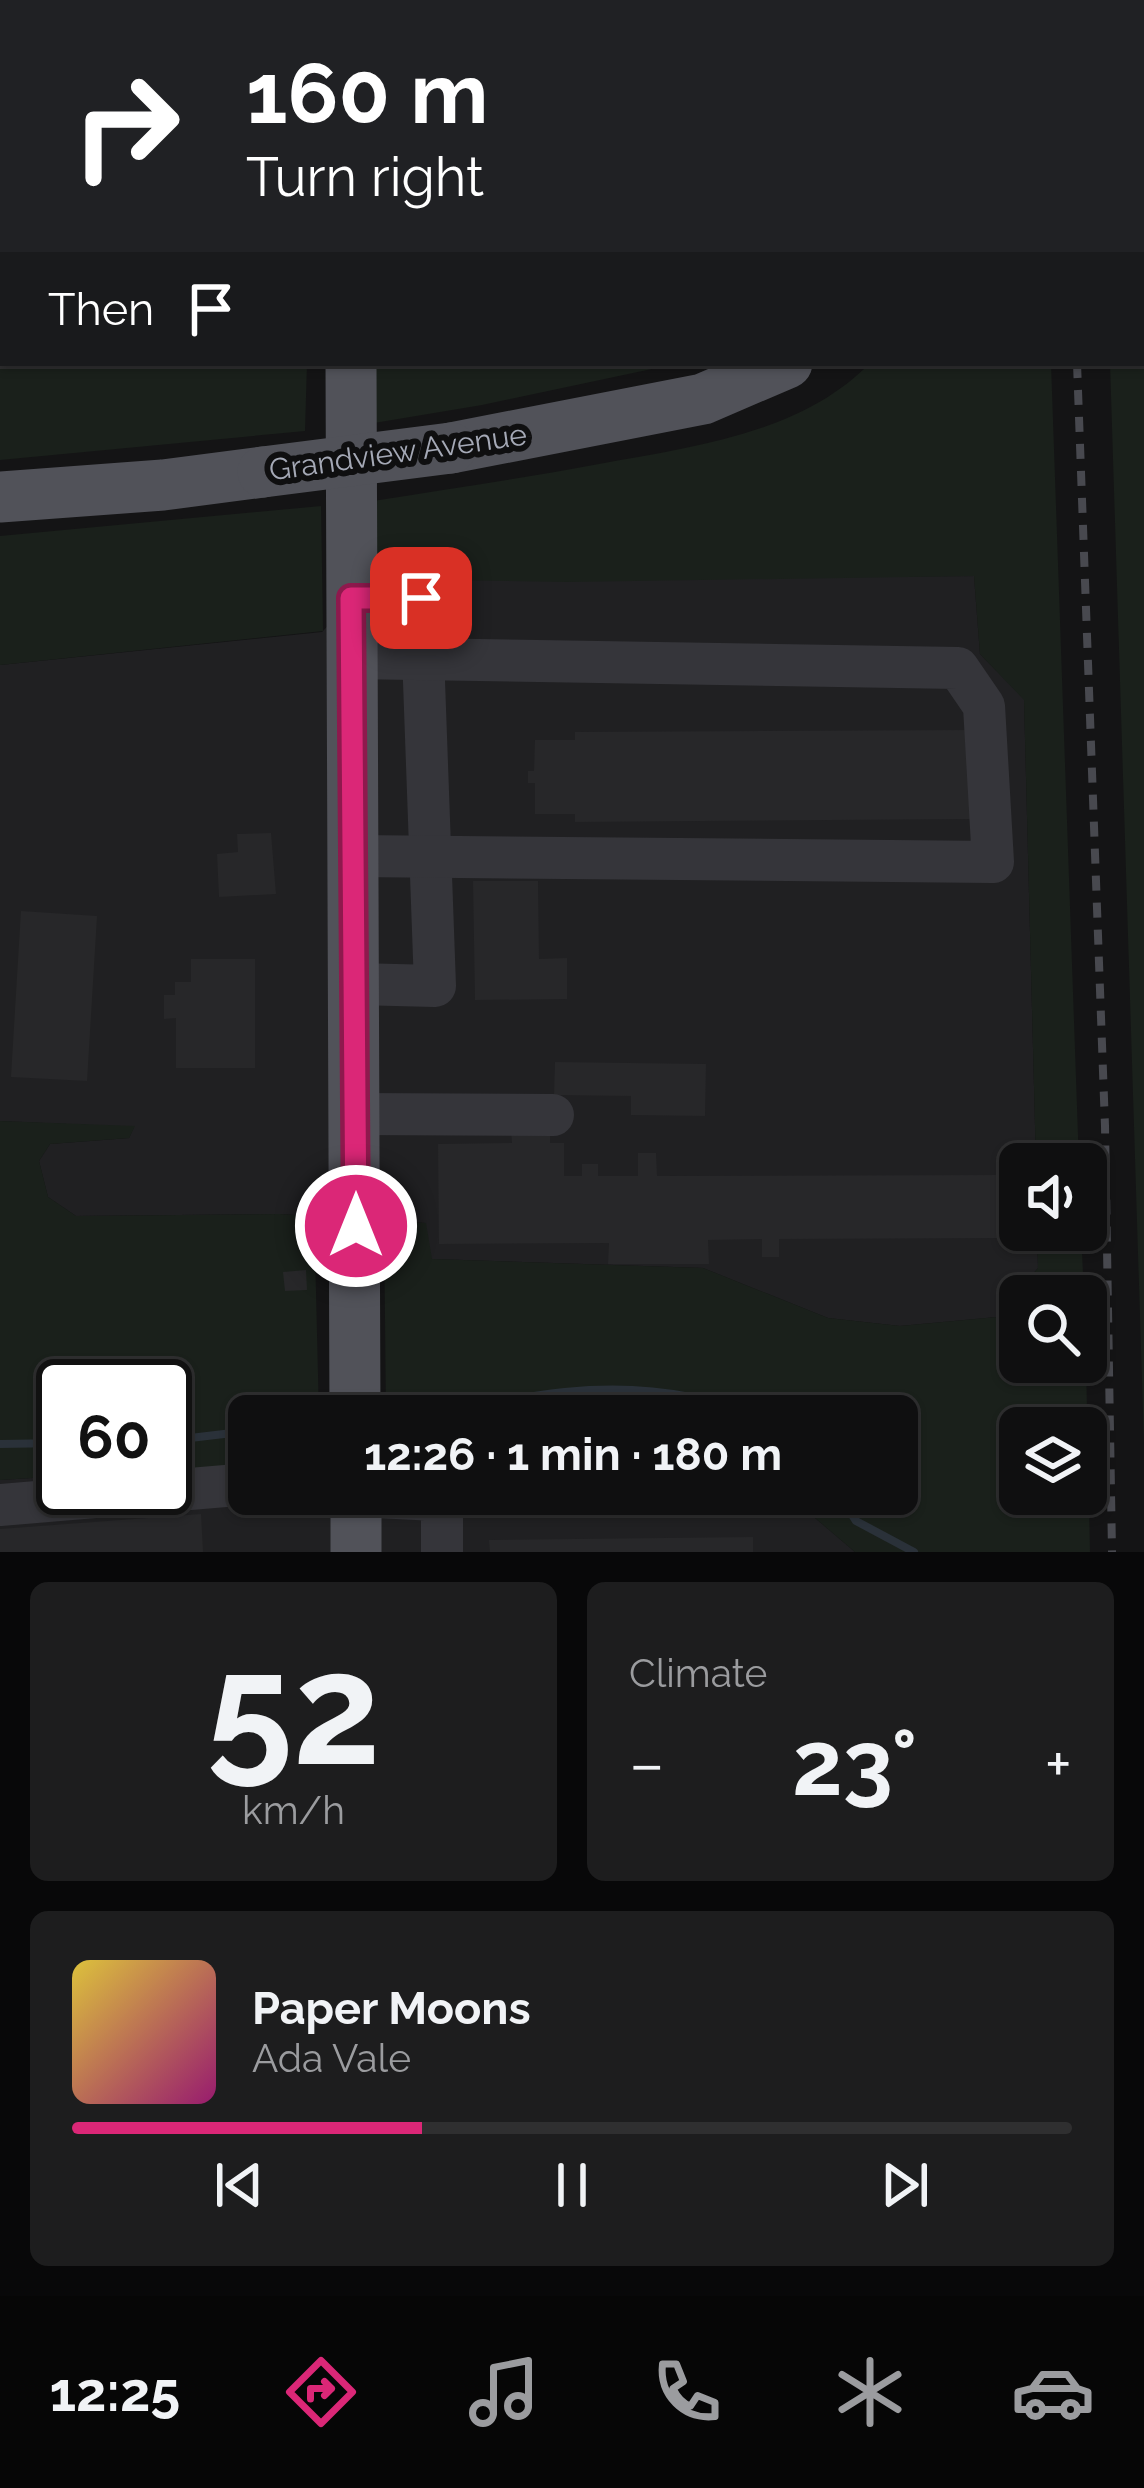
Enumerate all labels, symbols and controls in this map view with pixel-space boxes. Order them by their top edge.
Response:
text: 160 m [246,44,488,143]
icon: right [48,48,204,204]
text: Turn right [246,145,484,209]
icon: arrive [178,276,244,342]
text: Then [48,283,154,336]
street label: Grandview Avenue [267,417,529,487]
pin [370,547,472,649]
icon: arrive [388,565,454,631]
map controls [999,1143,1107,1515]
button: sound [999,1143,1107,1251]
position arrow [293,1163,419,1289]
button: search [999,1275,1107,1383]
speed limit sign: 60 [36,1359,192,1515]
button: layers [999,1407,1107,1515]
text: 12:26 · 1 min · 180 m [364,1428,782,1481]
text: 52 [206,1617,381,1801]
text: Climate [629,1650,767,1696]
text: 23° [792,1710,917,1816]
text: − [629,1725,665,1802]
text: + [1045,1725,1072,1802]
text: km/h [242,1787,345,1833]
text: Paper Moons [252,1982,531,2035]
text: Ada Vale [252,2035,411,2081]
icon: previous [206,2152,272,2218]
icon: pause [539,2152,605,2218]
icon: next [872,2152,938,2218]
icon: directions [279,2350,363,2434]
icon: music [462,2350,546,2434]
icon: phone [645,2350,729,2434]
icon: climate [828,2350,912,2434]
icon: car [1011,2350,1095,2434]
text: 12:25 [49,2360,180,2424]

